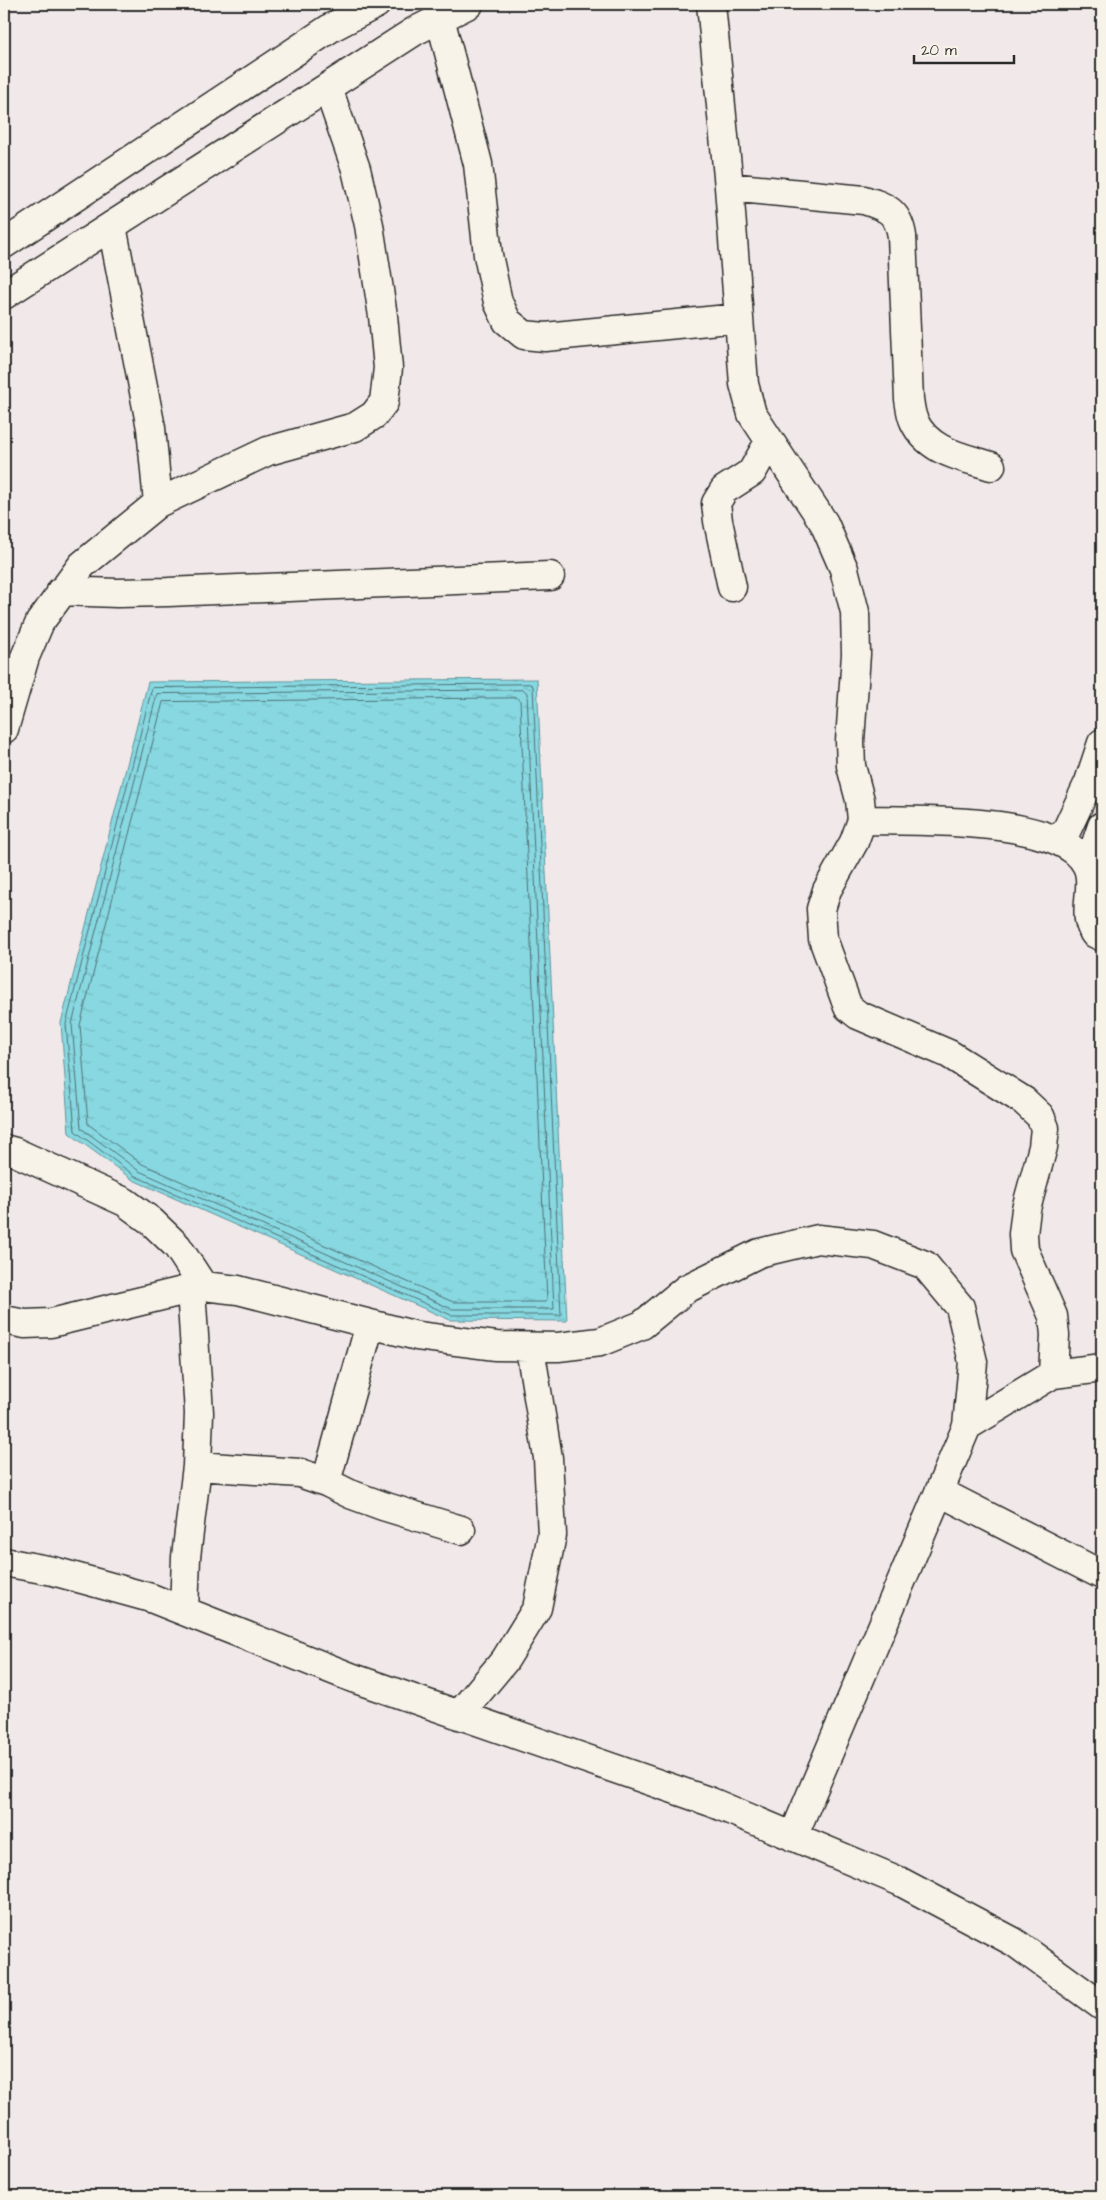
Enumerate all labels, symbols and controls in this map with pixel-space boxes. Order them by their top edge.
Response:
scale bar [914,32,1014,64]
text: 20 m [921,40,957,61]

